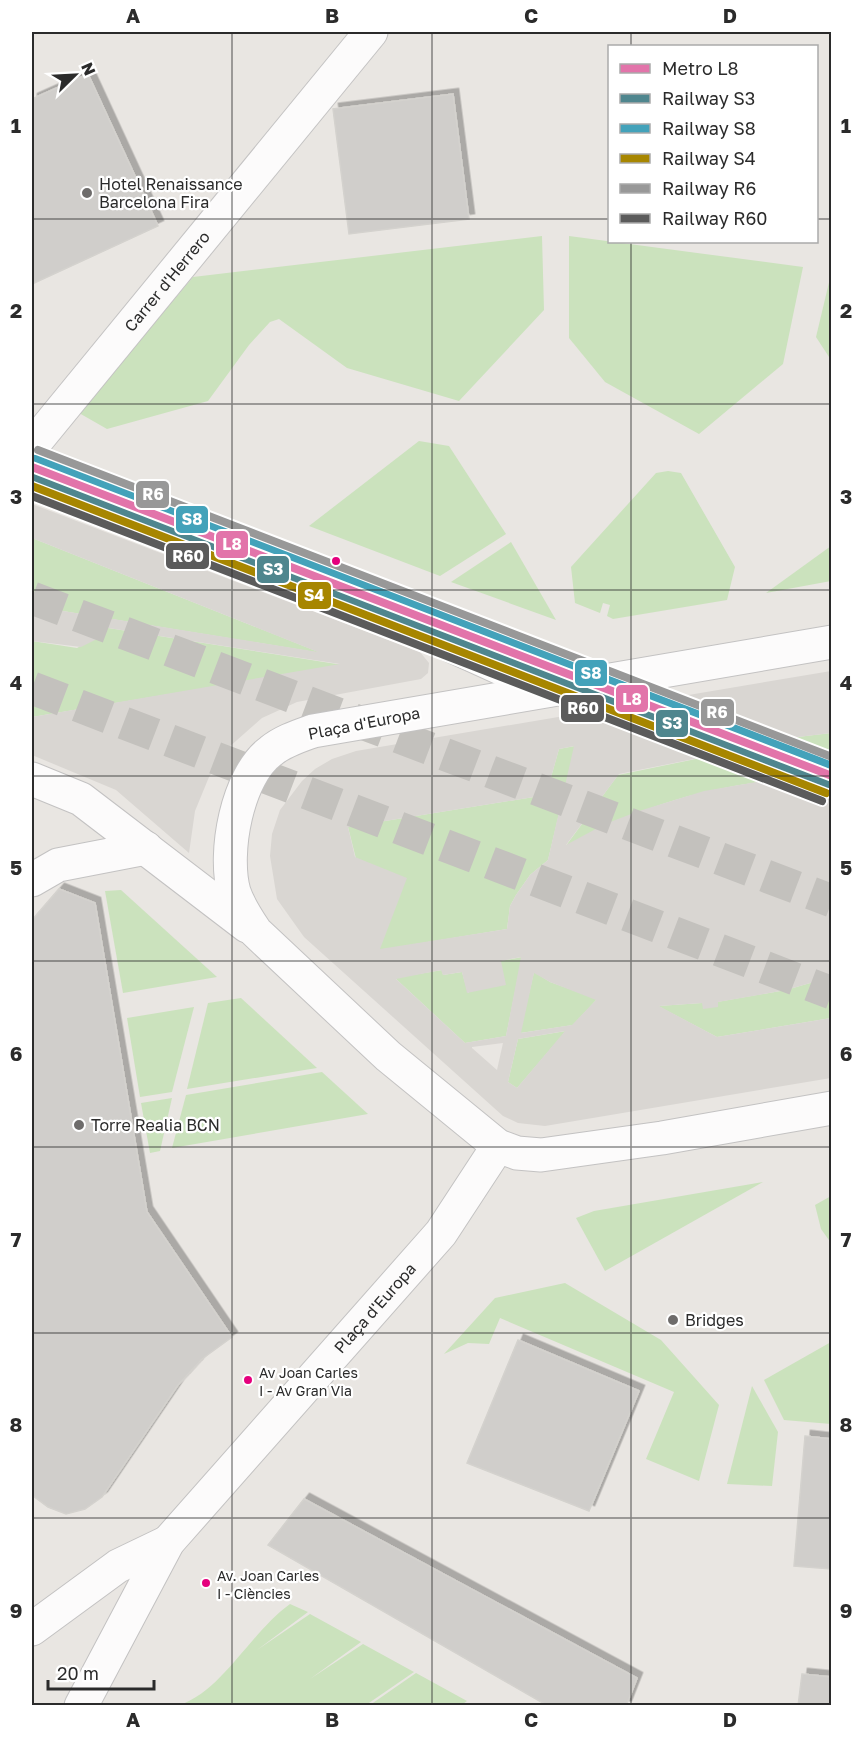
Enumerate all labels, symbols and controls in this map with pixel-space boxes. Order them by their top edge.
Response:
text: A [126,3,140,27]
text: B [325,3,339,27]
text: C [524,3,538,27]
text: D [723,3,737,27]
north arrow [45,45,105,105]
legend [608,45,818,243]
text: Metro L8 [662,57,739,79]
text: N [77,59,100,79]
text: Railway S3 [662,87,755,109]
text: 1 [11,113,21,137]
text: 1 [841,113,851,137]
text: Railway S8 [662,117,756,139]
text: Railway S4 [662,147,756,169]
place label: Hotel Renaissance Barcelona Fira [99,174,243,212]
text: Railway R6 [662,177,756,199]
marker: Hotel Renaissance Barcelona Fira [80,186,94,200]
text: Railway R60 [662,207,768,229]
street label: Carrer d'Herrero [120,227,214,335]
text: 2 [10,298,22,322]
text: 2 [840,298,852,322]
line badge: R6 [135,480,170,509]
text: 3 [10,484,22,508]
text: R6 [142,484,164,504]
text: 3 [840,484,852,508]
line badge: S8 [175,505,209,534]
text: S8 [182,509,202,529]
line badge: L8 [215,530,249,559]
text: L8 [222,534,242,554]
line badge: R60 [165,542,210,570]
text: R60 [172,546,204,566]
line badge: S3 [256,555,290,584]
unlabelled marker [330,555,342,567]
text: S3 [263,559,283,579]
line badge: S4 [297,581,332,610]
text: S4 [304,585,324,605]
line badge: S8 [574,659,608,687]
text: S8 [581,663,601,683]
text: 4 [10,670,22,694]
text: 4 [840,670,852,694]
line badge: L8 [615,684,649,713]
text: L8 [622,689,642,709]
line badge: R60 [560,694,605,723]
text: R60 [567,698,599,718]
line badge: R6 [700,698,735,727]
street label: Plaça d'Europa [306,702,422,744]
text: R6 [706,702,728,722]
line badge: S3 [655,709,689,738]
text: S3 [662,713,682,733]
text: 5 [10,855,22,879]
text: 5 [840,855,852,879]
text: 6 [10,1041,22,1065]
text: 6 [840,1041,852,1065]
place label: Torre Realia BCN [91,1115,220,1135]
marker: Torre Realia BCN [72,1118,86,1132]
text: 7 [11,1227,22,1251]
text: 7 [841,1227,852,1251]
street label: Plaça d'Europa [330,1259,420,1357]
place label: Bridges [685,1310,744,1330]
marker: Bridges [666,1313,680,1327]
place label: Av Joan Carles I - Av Gran Via [259,1364,358,1399]
marker: Av Joan Carles I - Av Gran Via [242,1374,254,1386]
text: 8 [10,1412,22,1436]
text: 8 [840,1412,852,1436]
place label: Av. Joan Carles I - Ciències [217,1567,319,1602]
marker: Av. Joan Carles I - Ciències [200,1577,212,1589]
text: 9 [10,1598,22,1622]
text: 9 [840,1598,852,1622]
scale bar [48,1653,154,1691]
text: 20 m [57,1662,99,1684]
text: A [126,1707,140,1731]
text: B [325,1707,339,1731]
text: C [524,1707,538,1731]
text: D [723,1707,737,1731]

